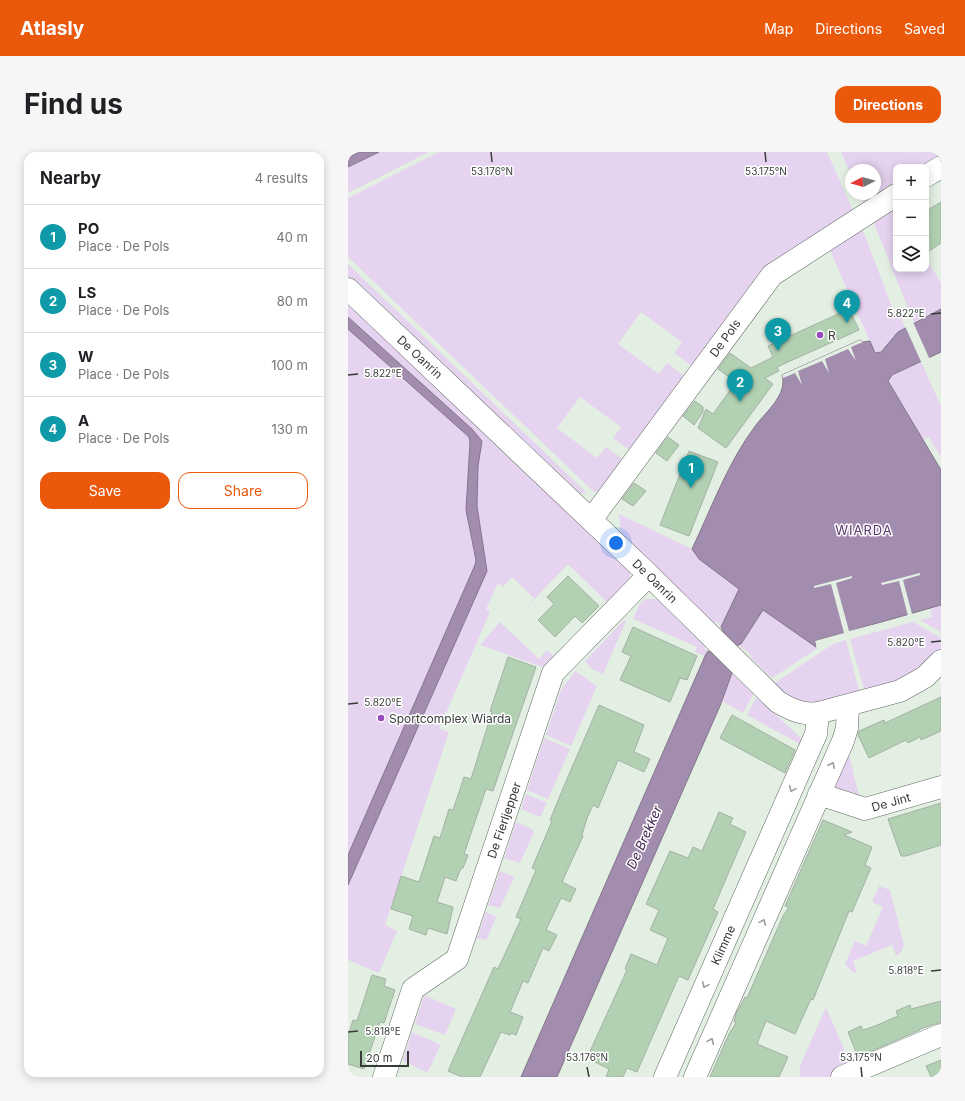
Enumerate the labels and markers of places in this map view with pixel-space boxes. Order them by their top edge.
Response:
pin: 4 [834,290,860,323]
pin: 3 [765,318,791,351]
place label: R [828,328,836,343]
marker: R [815,330,825,340]
pin: 2 [727,369,753,402]
pin: 1 [678,455,704,488]
place label: Sportcomplex Wiarda [389,711,511,726]
marker: Sportcomplex Wiarda [376,713,386,723]

